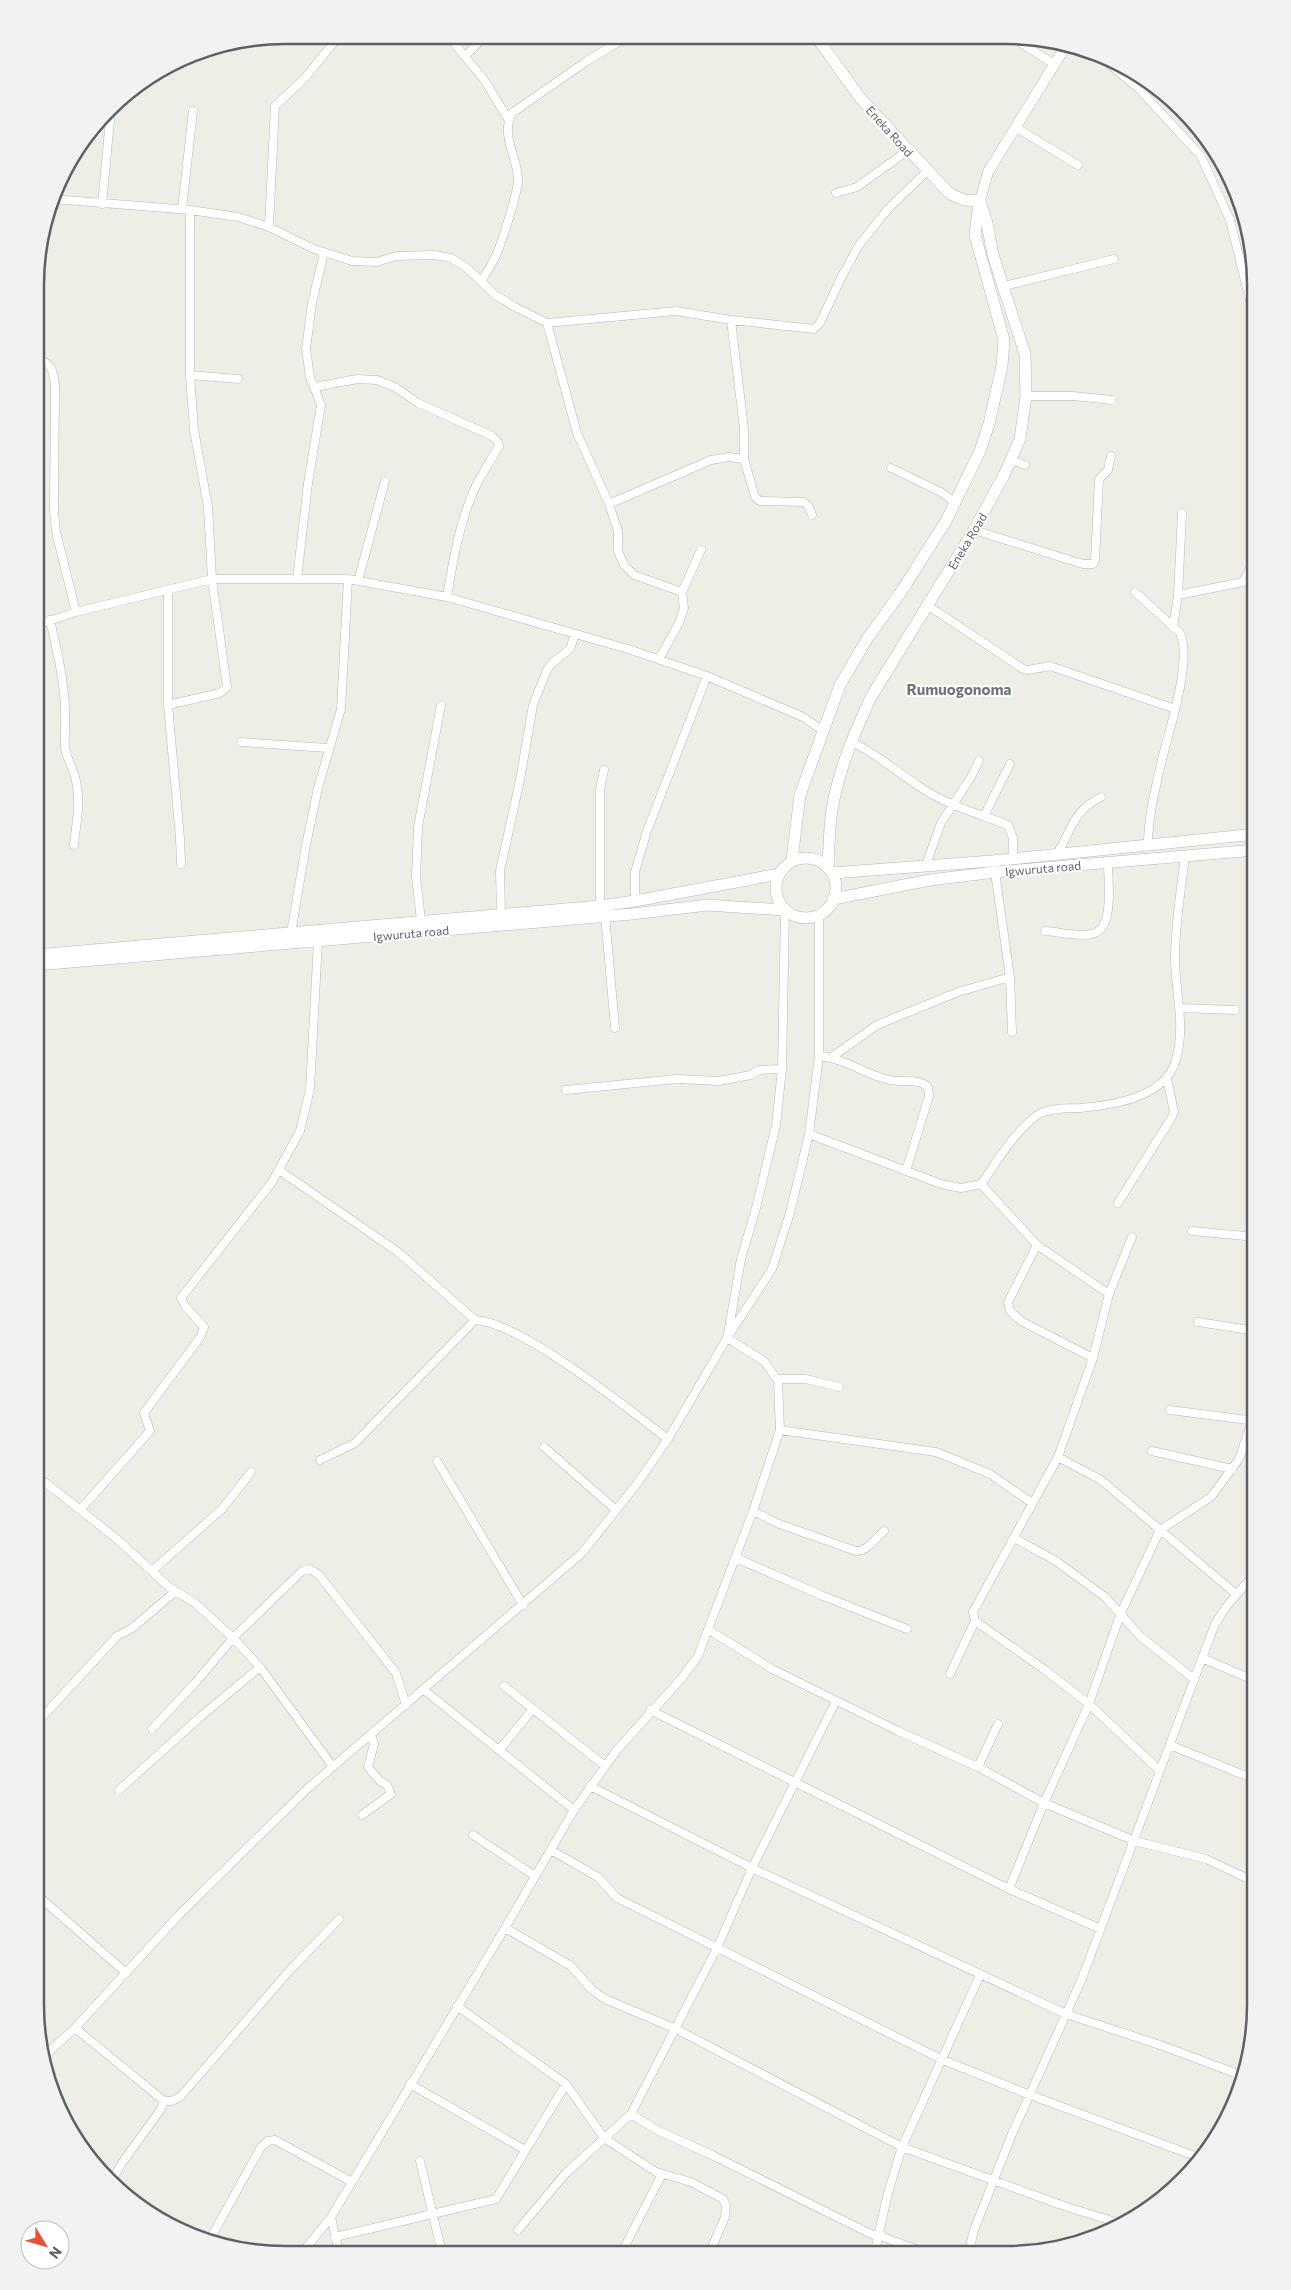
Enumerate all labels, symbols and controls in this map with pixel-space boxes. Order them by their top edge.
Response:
street label: Eneka Road [864,103,916,159]
street label: Eneka Road [945,510,989,572]
district label: Rumuogonoma [906,680,1012,698]
street label: Igwuruta road [1004,858,1082,878]
street label: Igwuruta road [372,923,450,943]
north arrow [20,2220,70,2270]
text: N [46,2244,66,2262]

